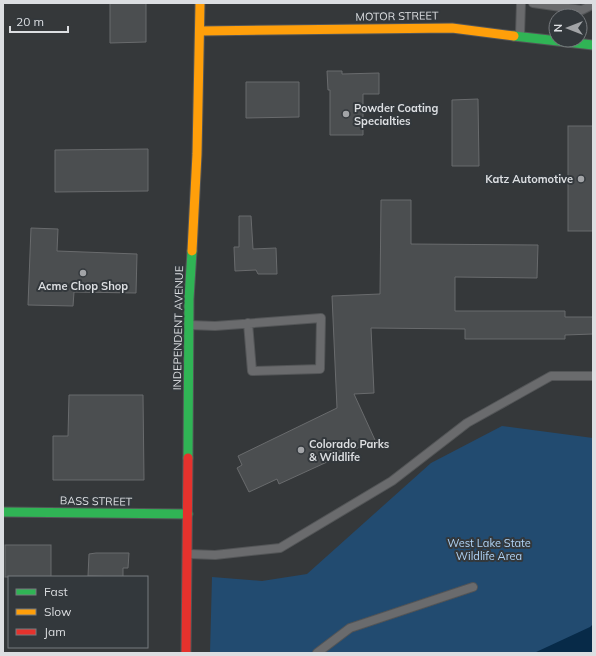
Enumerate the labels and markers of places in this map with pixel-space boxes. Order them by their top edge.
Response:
place label: Powder Coating Specialties [354,101,438,128]
marker: Powder Coating Specialties [341,109,351,119]
place label: Katz Automotive [485,172,573,186]
marker: Katz Automotive [576,174,586,184]
marker: Acme Chop Shop [78,268,88,278]
place label: Acme Chop Shop [38,279,128,293]
place label: Colorado Parks & Wildlife [309,437,390,464]
marker: Colorado Parks & Wildlife [296,445,306,455]

